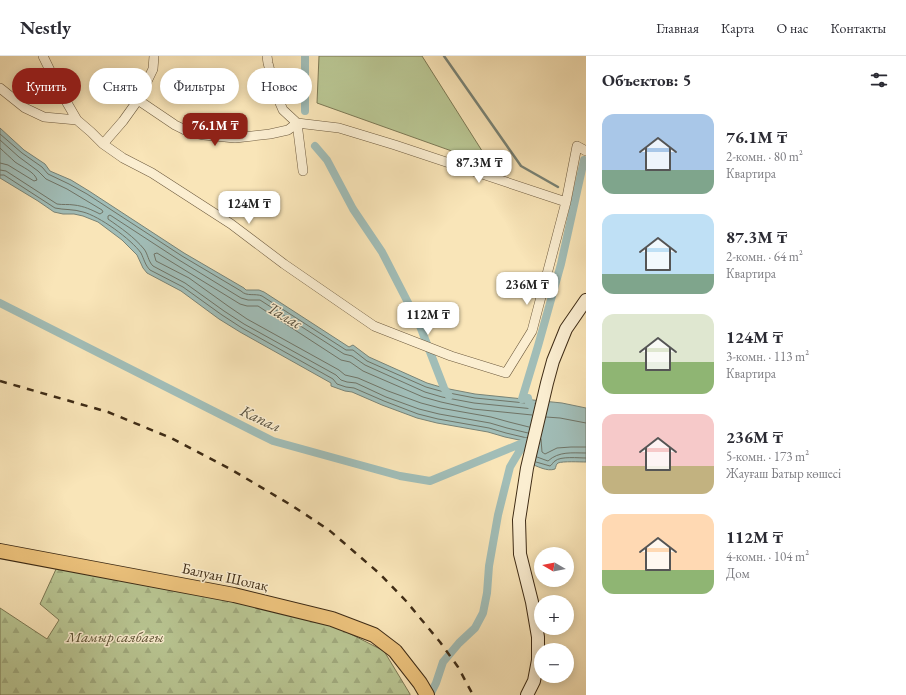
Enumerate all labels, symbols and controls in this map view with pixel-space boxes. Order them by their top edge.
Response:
text: Nestly [20,15,71,40]
text: Главная [656,19,699,37]
text: Карта [721,19,754,37]
text: О нас [776,19,808,37]
text: Контакты [830,19,886,37]
chip: Купить [12,68,81,104]
chip: Снять [89,68,152,104]
chip: Фильтры [160,68,239,104]
chip: Новое [247,68,312,104]
text: Объектов: 5 [602,69,692,91]
icon: filters [868,69,890,91]
pin: 76.1M ₸ [178,113,252,147]
text: 76.1M ₸ [192,117,238,134]
text: 76.1M ₸ [726,126,787,148]
icon: home [634,130,682,178]
text: 2-комн. · 80 m² [726,148,803,165]
pin: 87.3M ₸ [442,150,516,184]
text: 87.3M ₸ [456,154,502,171]
text: Квартира [726,165,776,182]
pin: 124M ₸ [216,191,282,225]
text: 124M ₸ [227,195,271,212]
text: 87.3M ₸ [726,226,787,248]
icon: home [634,230,682,278]
text: 2-комн. · 64 m² [726,248,803,265]
text: Квартира [726,265,776,282]
pin: 236M ₸ [494,272,560,306]
text: 236M ₸ [505,276,549,293]
water label: Талас [263,297,307,334]
pin: 112M ₸ [395,302,461,336]
text: 112M ₸ [406,306,450,323]
text: 124M ₸ [726,326,783,348]
icon: home [634,330,682,378]
text: 3-комн. · 113 m² [726,348,809,365]
text: Квартира [726,365,776,382]
water label: Капал [236,400,284,437]
text: 236M ₸ [726,426,783,448]
icon: home [634,430,682,478]
text: 5-комн. · 173 m² [726,448,809,465]
text: Жауғаш Батыр көшесі [726,465,841,482]
text: 112M ₸ [726,526,783,548]
icon: home [634,530,682,578]
north arrow [534,547,574,587]
map controls [534,547,574,683]
text: 4-комн. · 104 m² [726,548,809,565]
street label: Балуан Шолақ [180,558,270,595]
text: Дом [726,565,750,582]
button: + [534,595,574,635]
park label: Мамыр саябағы [65,627,164,646]
button: − [534,643,574,683]

